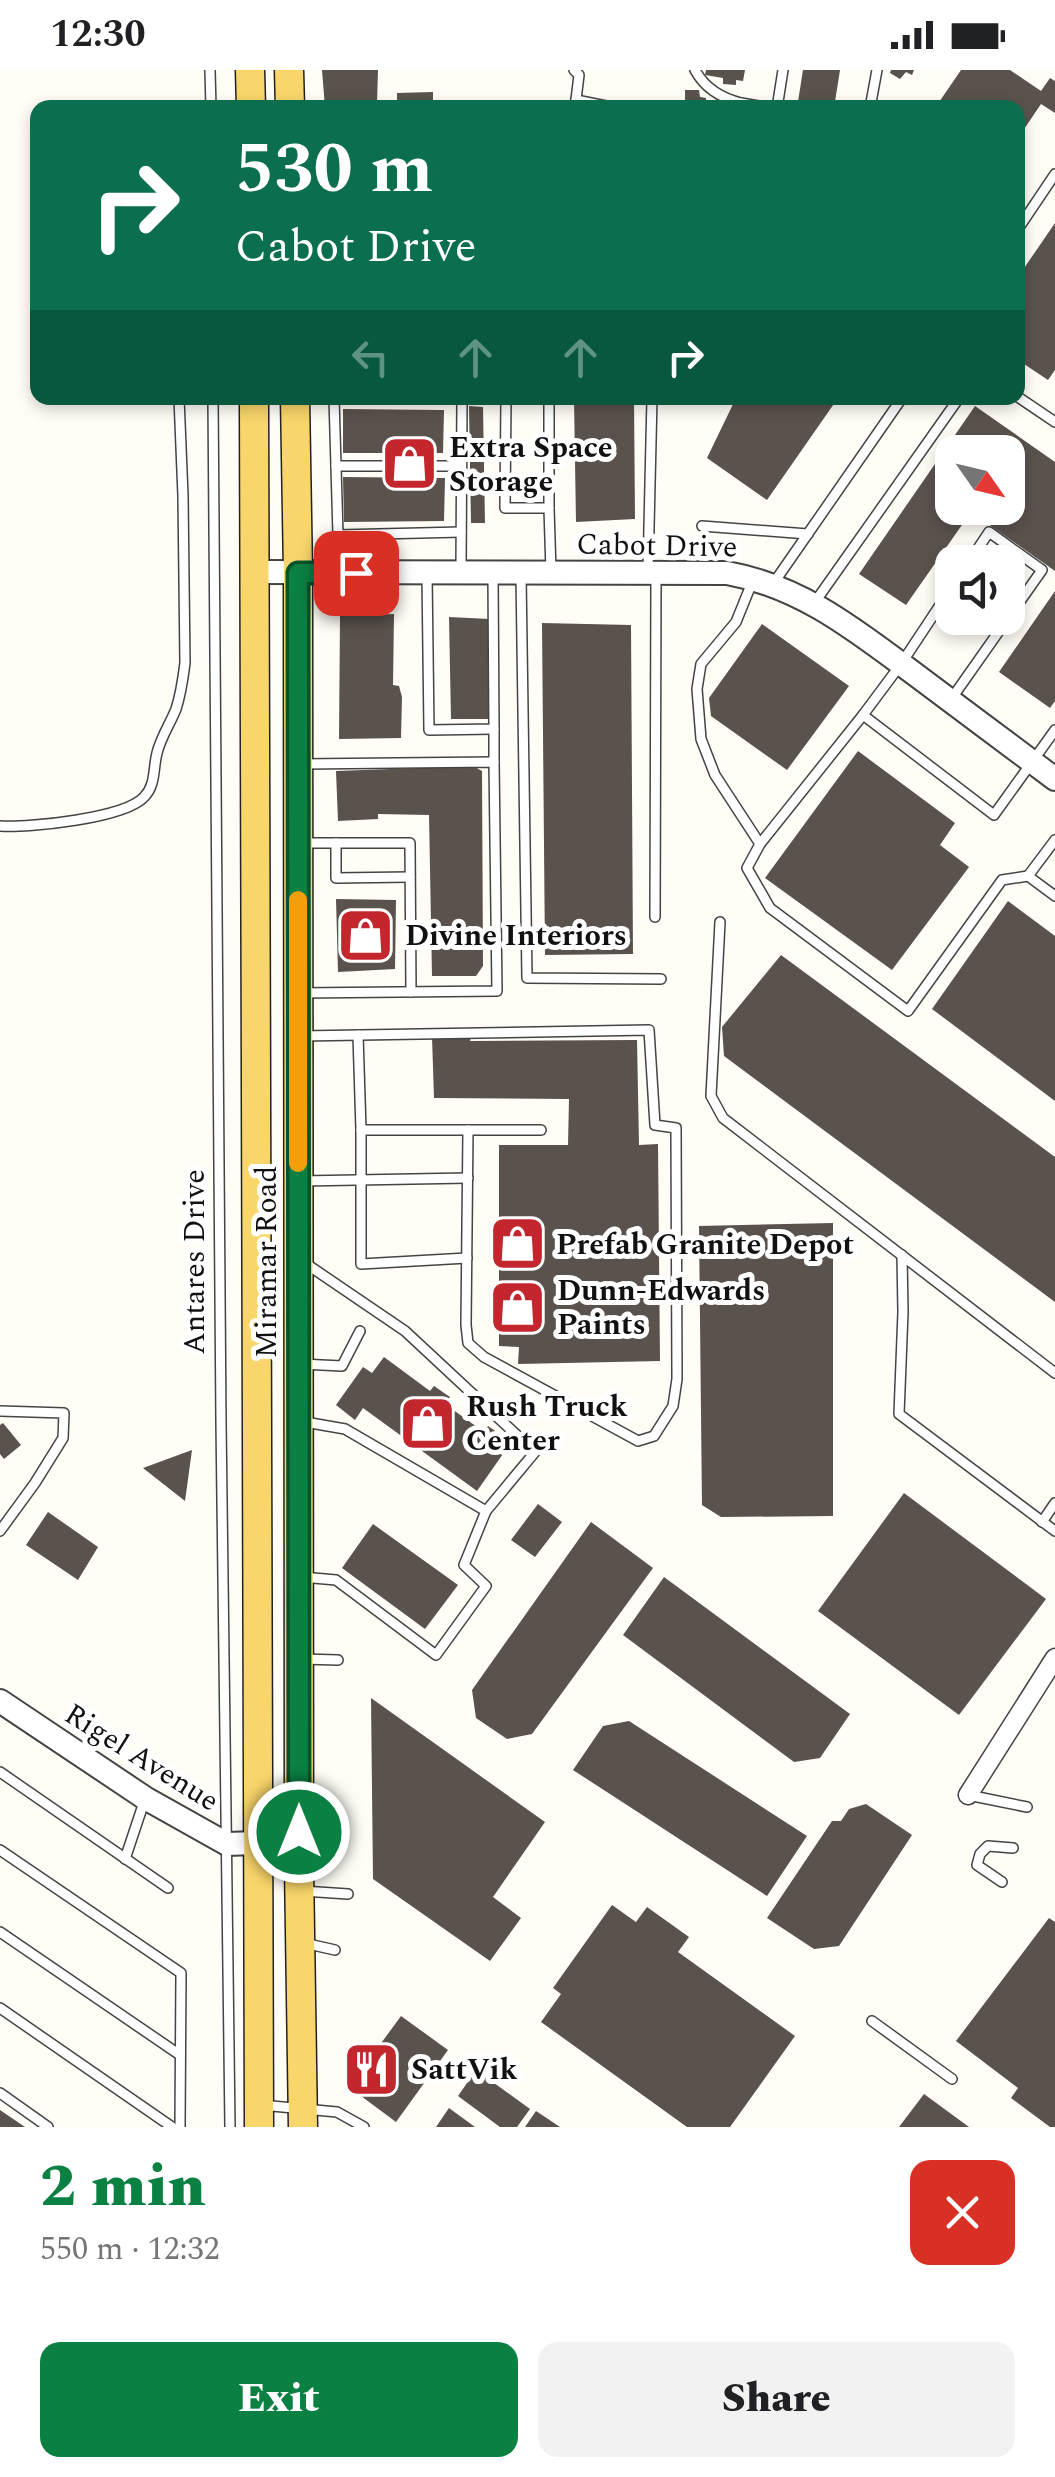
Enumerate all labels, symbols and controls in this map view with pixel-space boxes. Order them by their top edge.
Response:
text: 12:30 [50,6,145,64]
text: 530 m [235,117,433,223]
icon: right [70,140,200,270]
text: Cabot Drive [235,213,477,282]
icon: left [343,330,398,385]
icon: ahead [448,330,503,385]
icon: ahead [553,330,608,385]
icon: right [658,330,713,385]
place label: Extra Space Storage [449,425,613,505]
shop icon: Extra Space Storage [380,434,440,494]
north arrow [935,435,1025,525]
map controls [935,435,1025,635]
street label: Cabot Drive [576,522,738,570]
pin [314,531,399,616]
button: sound [935,545,1025,635]
icon: arrive [329,546,384,601]
shop icon: Divine Interiors [336,905,396,965]
place label: Divine Interiors [405,913,627,959]
street label: Miramar Road [244,1166,290,1358]
street label: Antares Drive [172,1169,218,1355]
shop icon: Prefab Granite Depot [487,1214,547,1274]
place label: Prefab Granite Depot [556,1222,854,1268]
place label: Dunn-Edwards Paints [557,1268,765,1348]
shop icon: Dunn-Edwards Paints [488,1277,548,1337]
place label: Rush Truck Center [466,1384,628,1464]
shop icon: Rush Truck Center [397,1393,457,1453]
street label: Rigel Avenue [55,1692,228,1824]
position arrow [247,1780,351,1884]
restaurant icon: SattVik [342,2039,402,2099]
place label: SattVik [411,2047,517,2093]
text: 2 min [40,2141,206,2233]
button: close [910,2160,1015,2265]
text: 550 m · 12:32 [40,2225,220,2274]
button: Exit [40,2342,518,2457]
button: Share [538,2342,1015,2457]

